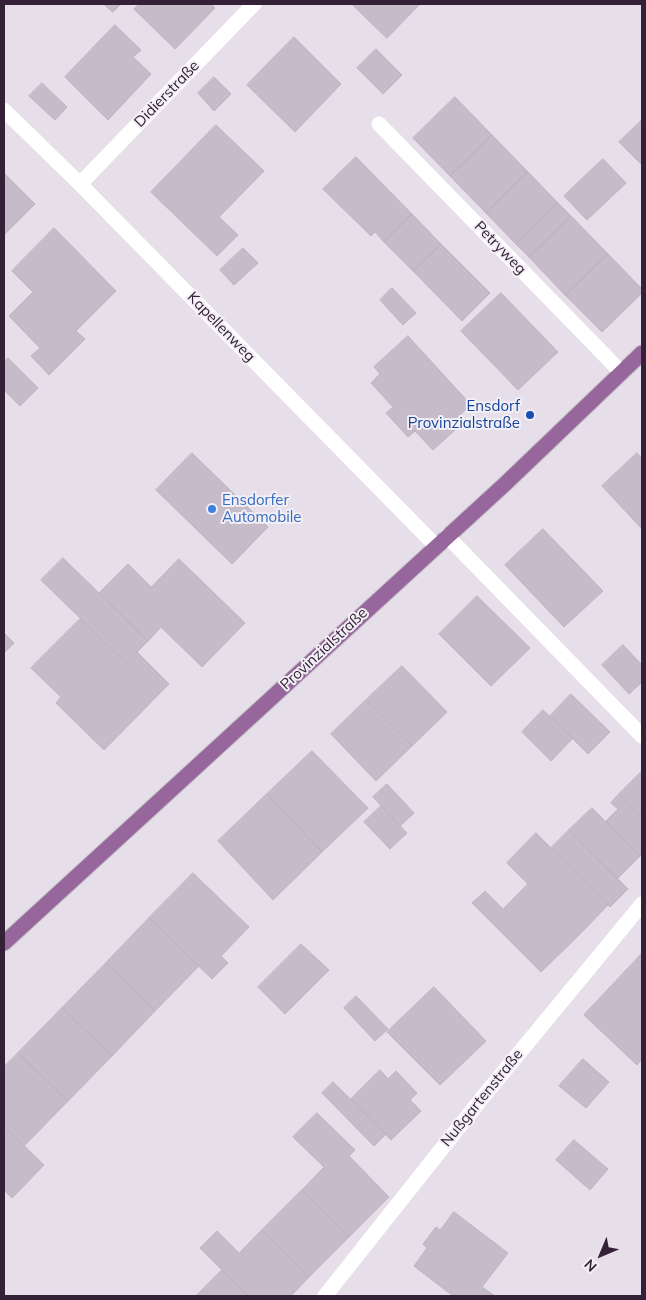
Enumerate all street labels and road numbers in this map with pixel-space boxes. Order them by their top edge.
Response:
street label: Didierstraße [131,57,203,131]
street label: Petryweg [470,218,530,278]
street label: Kapellenweg [183,288,259,366]
street label: Provinzialstraße [277,604,371,694]
street label: Nußgartenstraße [437,1046,527,1150]

